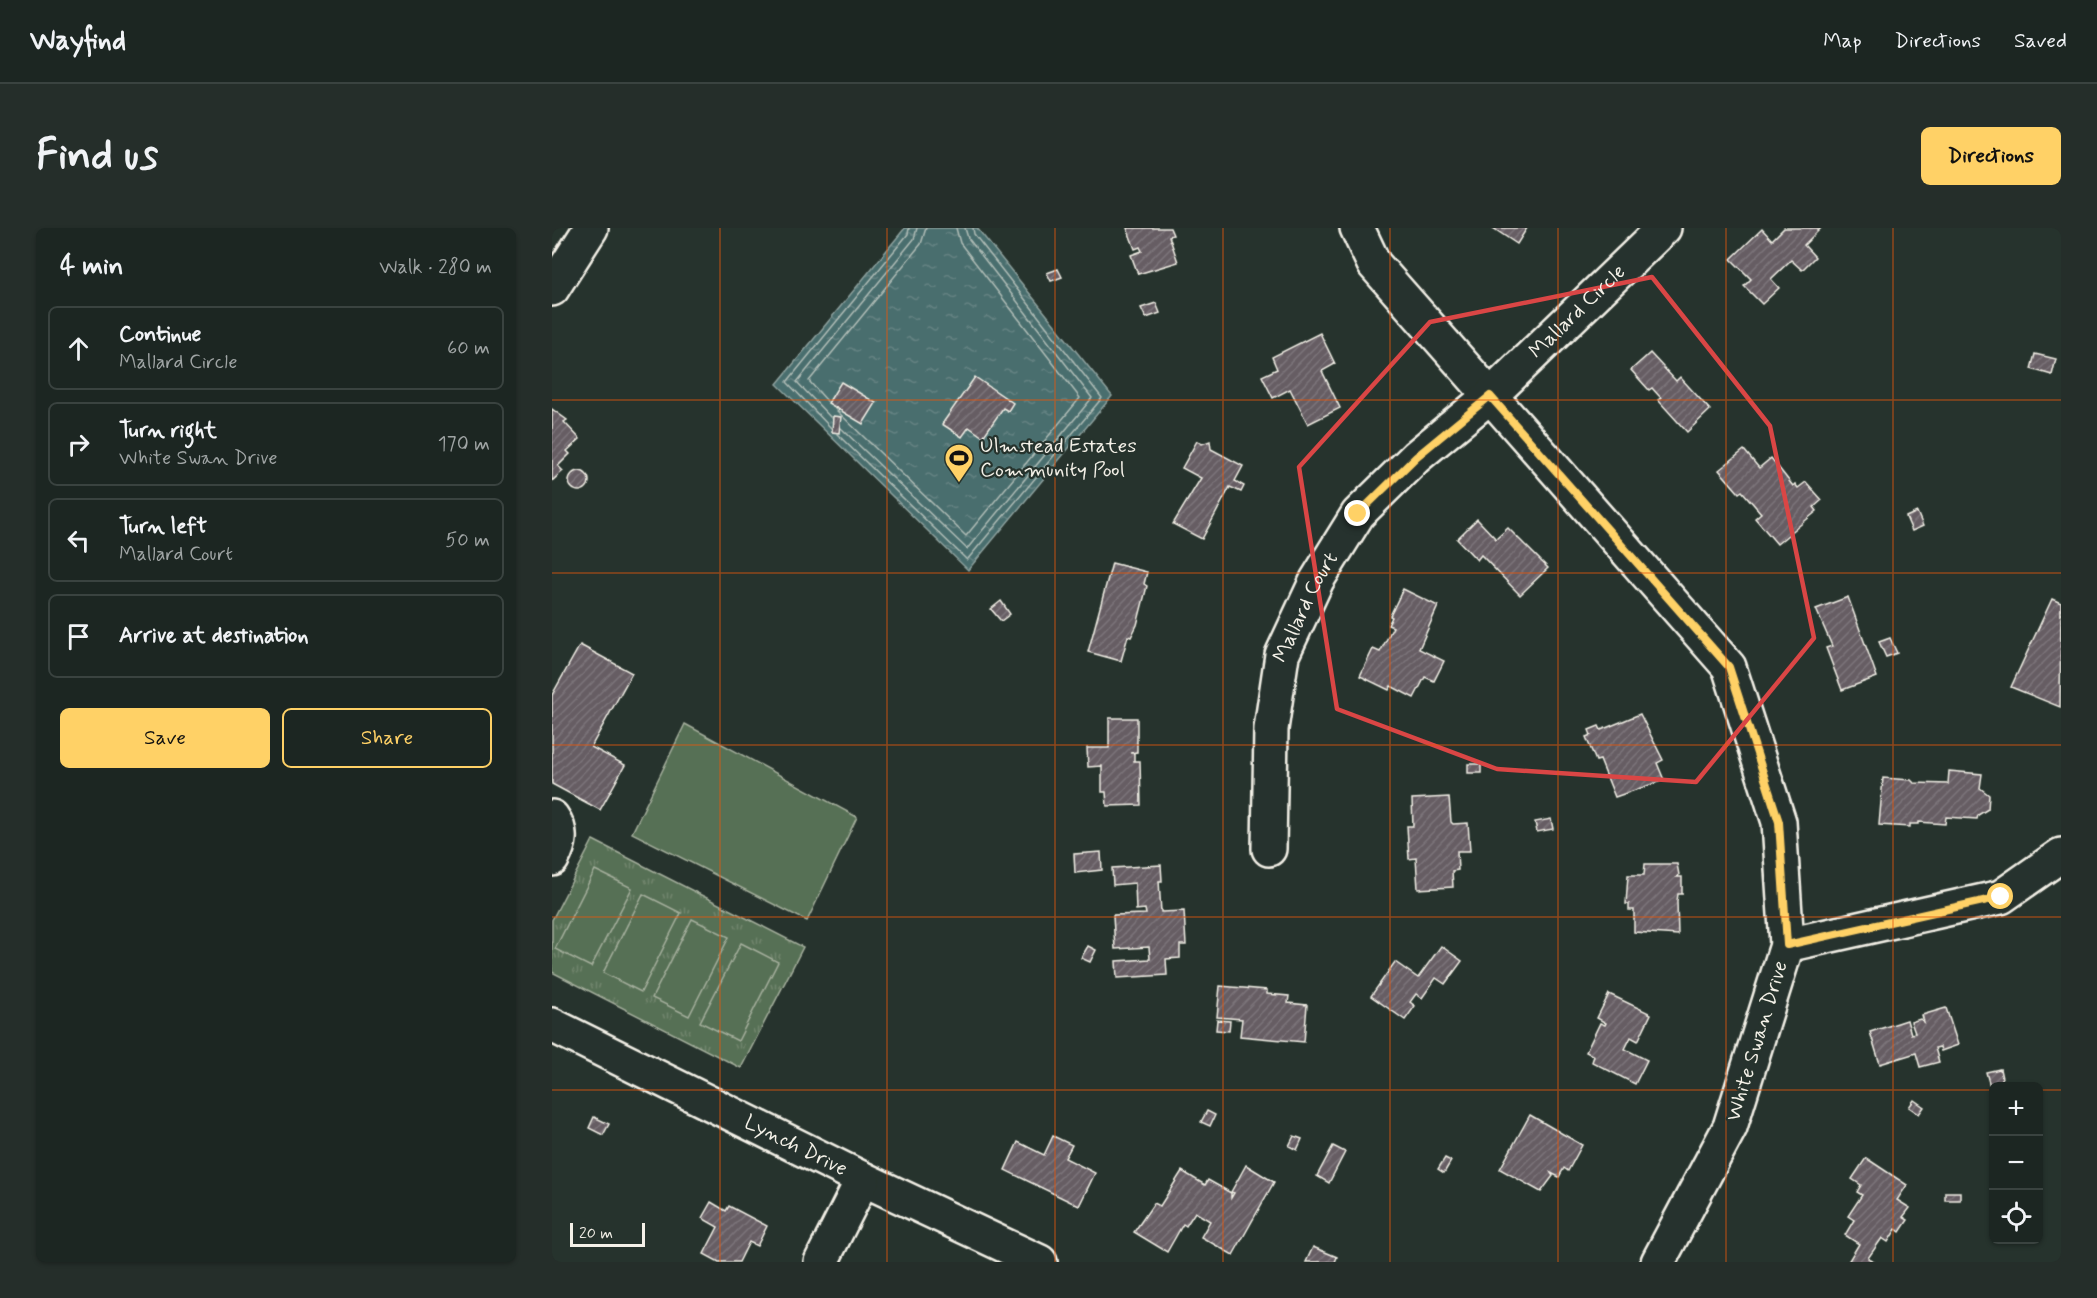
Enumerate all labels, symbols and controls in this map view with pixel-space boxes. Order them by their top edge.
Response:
text: Wayfind [30,23,126,60]
text: Map [1823,27,1862,55]
text: Directions [1895,27,1981,55]
text: Saved [2014,27,2067,55]
button: Directions [1921,127,2061,185]
text: Find us [36,129,158,184]
text: 4 min [60,250,123,284]
text: Walk · 280 m [379,254,492,281]
street label: Mallard Circle [1523,258,1632,365]
text: Continue [119,321,201,349]
icon: ahead [62,332,95,365]
text: 60 m [447,335,490,362]
text: Mallard Circle [119,349,238,376]
text: Turn right [119,417,217,445]
icon: right [62,428,95,461]
text: 170 m [438,431,490,458]
place label: Ulmstead Estates Community Pool [980,432,1137,484]
sports icon: Ulmstead Estates Community Pool [943,442,975,484]
text: White Swan Drive [119,445,278,472]
route end [1344,500,1370,526]
text: Turn left [119,513,207,541]
icon: left [62,524,95,557]
text: 50 m [445,527,490,554]
text: Mallard Court [119,541,233,568]
street label: Mallard Court [1266,547,1345,667]
icon: arrive [62,620,95,653]
text: Arrive at destination [119,622,309,650]
button: Save [60,708,270,768]
button: Share [282,708,492,768]
route start [1987,883,2013,909]
street label: White Swan Drive [1719,957,1795,1125]
map controls [1989,1082,2043,1244]
button: + [1989,1082,2043,1136]
street label: Lynch Drive [739,1108,852,1183]
button: − [1989,1136,2043,1190]
button: locate [1989,1190,2043,1244]
scale bar [570,1220,645,1248]
text: 20 m [579,1223,613,1244]

